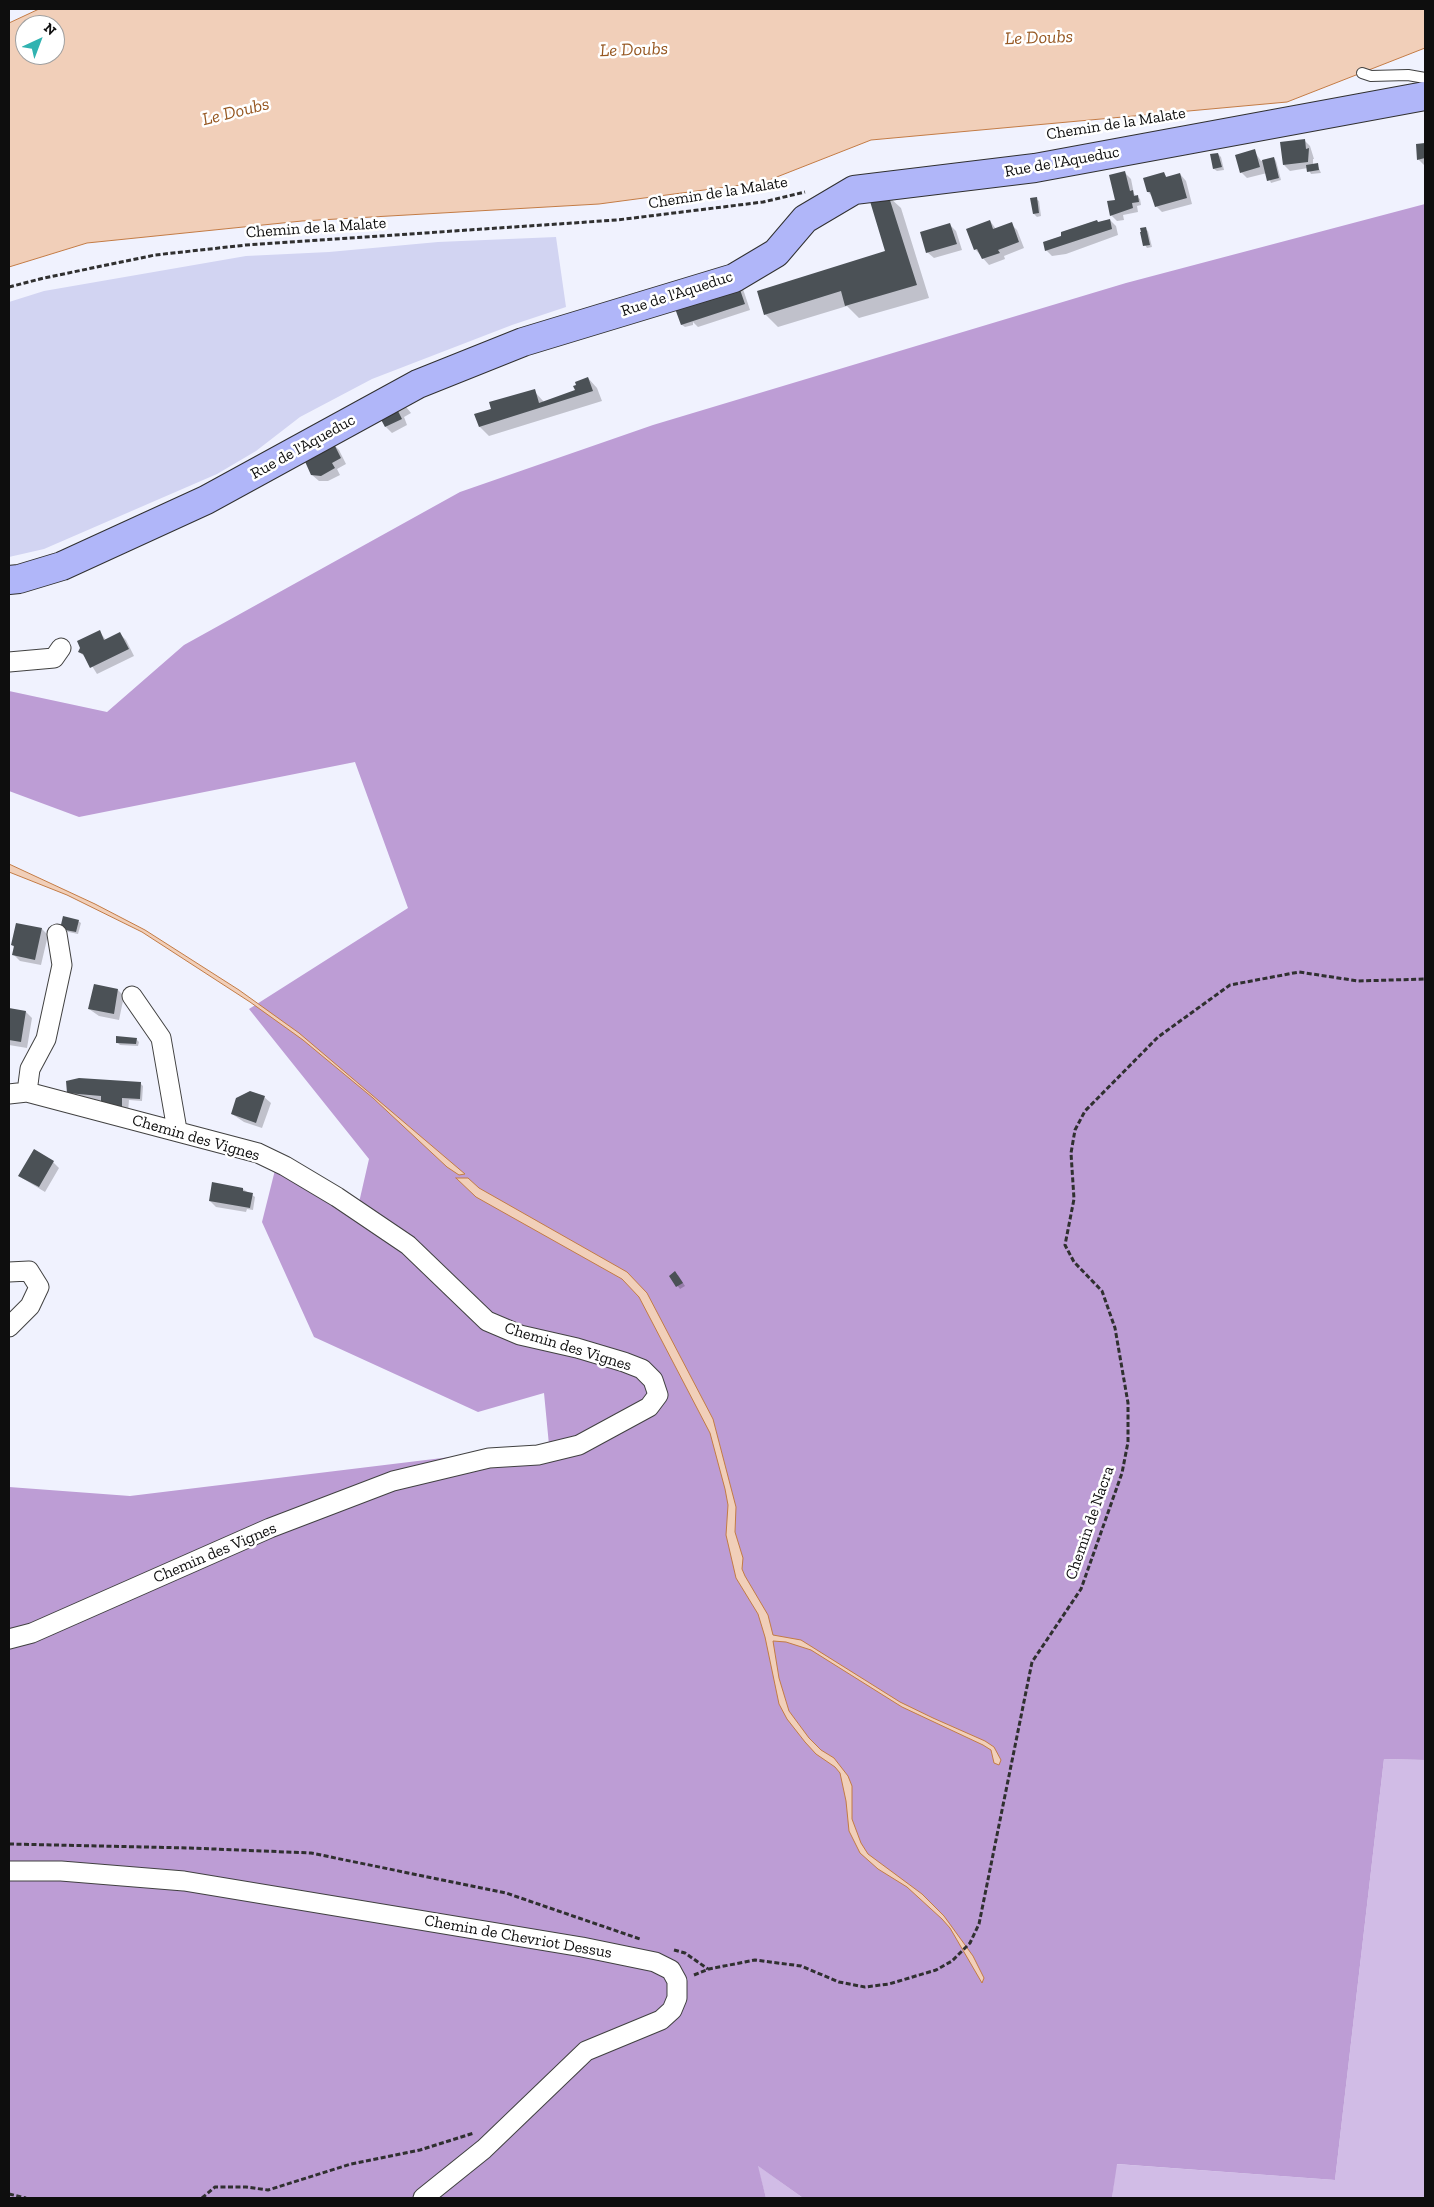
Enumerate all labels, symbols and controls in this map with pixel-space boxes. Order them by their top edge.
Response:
north arrow [15,15,65,65]
text: N [40,20,60,39]
water label: Le Doubs [1004,26,1074,50]
water label: Le Doubs [599,38,669,62]
water label: Le Doubs [200,93,272,131]
street label: Chemin de la Malate [1045,104,1187,144]
street label: Rue de l'Aqueduc [1003,142,1121,182]
street label: Chemin de la Malate [647,173,789,213]
street label: Chemin de la Malate [245,214,387,242]
street label: Rue de l'Aqueduc [619,267,735,321]
street label: Rue de l'Aqueduc [247,410,359,484]
street label: Chemin des Vignes [130,1111,262,1165]
street label: Chemin des Vignes [502,1319,634,1375]
street label: Chemin de Nacra [1062,1464,1118,1582]
street label: Chemin des Vignes [151,1518,279,1588]
street label: Chemin de Chevriot Dessus [423,1911,613,1963]

